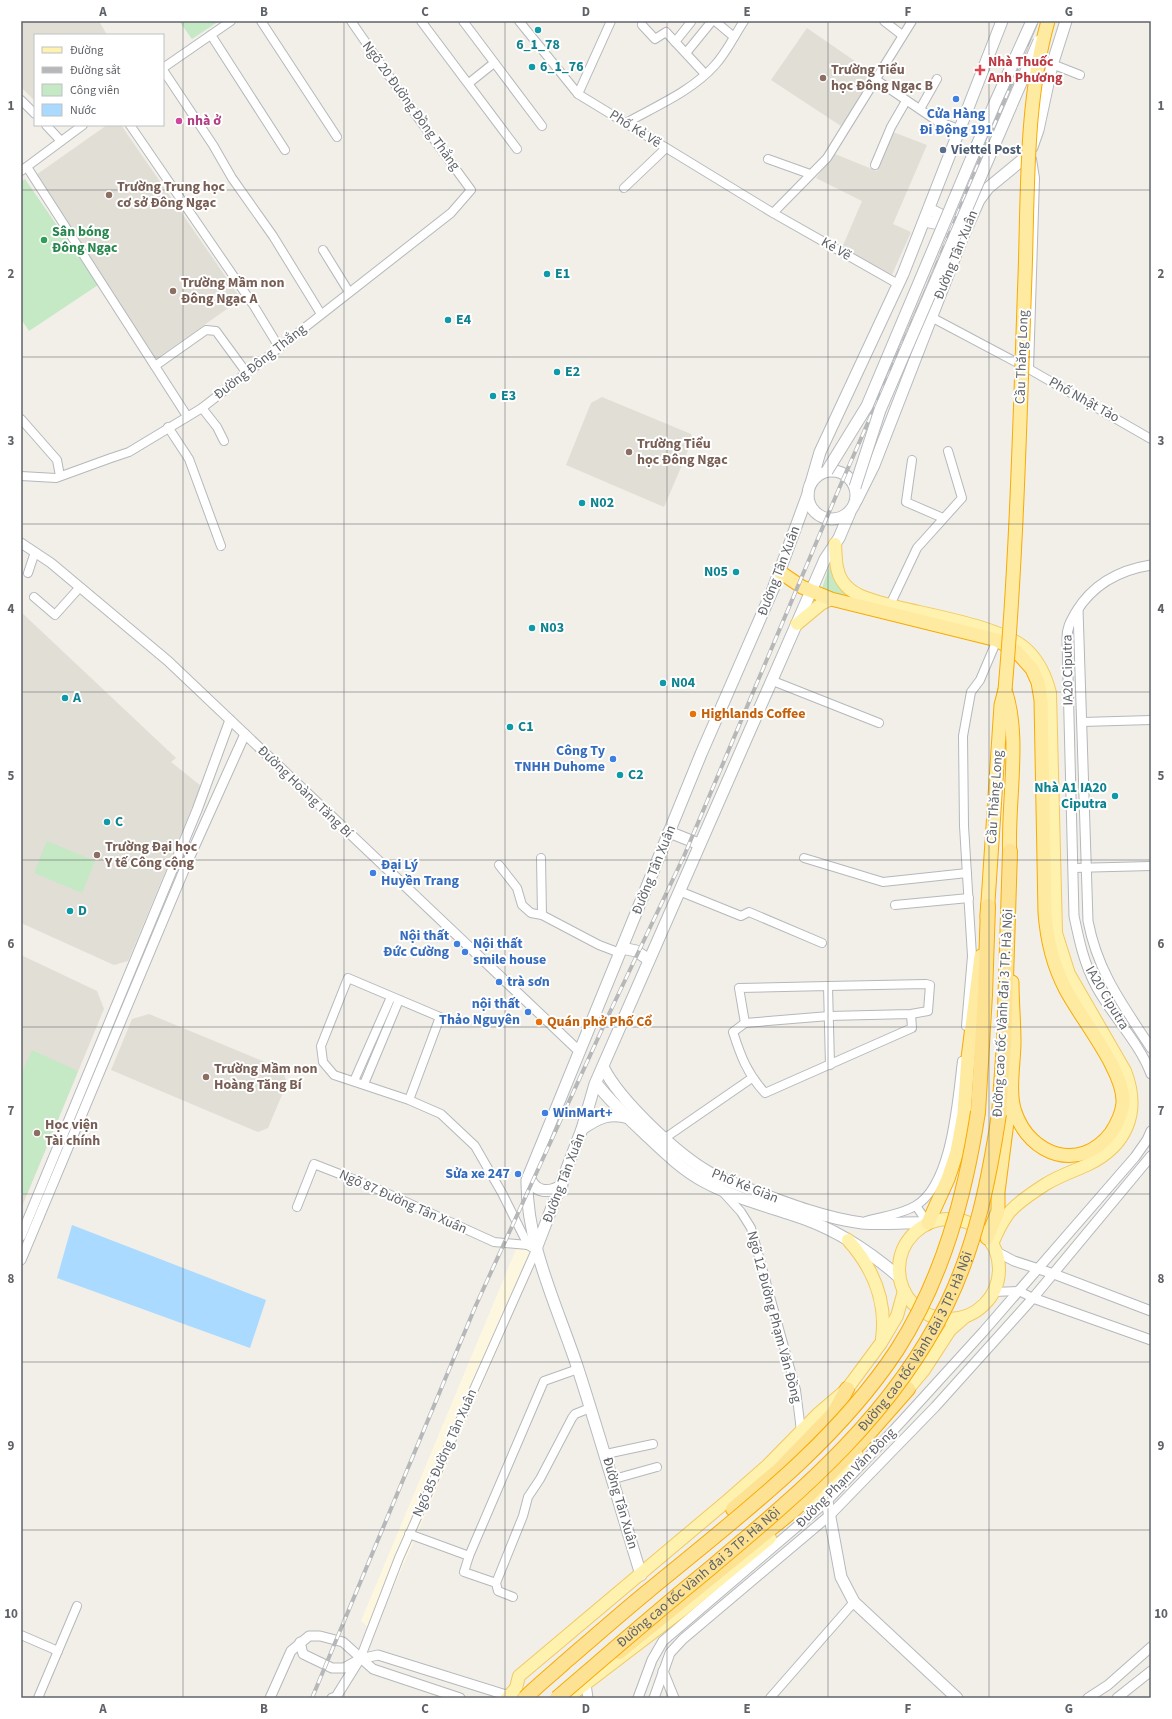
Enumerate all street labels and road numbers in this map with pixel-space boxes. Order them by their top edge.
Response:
street label: Ngõ 20 Đường Đồng Thắng [357,37,465,175]
street label: Phố Kẻ Vẽ [605,105,665,153]
street label: Đường Tân Xuân [929,207,983,303]
street label: Kẻ Vẽ [817,232,855,266]
street label: Cầu Thăng Long [1010,310,1034,404]
street label: Đường Đông Thắng [210,319,310,405]
street label: Phố Nhật Tảo [1045,372,1123,428]
street label: Đường Tân Xuân [753,523,805,619]
street label: IA20 Ciputra [1057,634,1079,706]
street label: Đường Hoàng Tăng Bí [253,741,357,843]
street label: Cầu Thăng Long [982,749,1008,845]
street label: Đường Tân Xuân [627,822,681,918]
street label: Đường cao tốc Vành đai 3 TP. Hà Nội [988,908,1018,1118]
street label: IA20 Ciputra [1080,962,1134,1034]
street label: Đường Tân Xuân [538,1130,590,1226]
street label: Phố Kẻ Giàn [709,1164,781,1208]
street label: Ngõ 87 Đường Tân Xuân [336,1165,470,1239]
street label: Ngõ 12 Đường Phạm Văn Đồng [741,1229,807,1405]
street label: Đường cao tốc Vành đai 3 TP. Hà Nội [853,1249,978,1436]
street label: Ngõ 85 Đường Tân Xuân [408,1386,482,1520]
street label: Đường Phạm Văn Đồng [791,1423,901,1533]
street label: Đường Tân Xuân [597,1455,643,1551]
street label: Đường cao tốc Vành đai 3 TP. Hà Nội [612,1502,785,1653]

